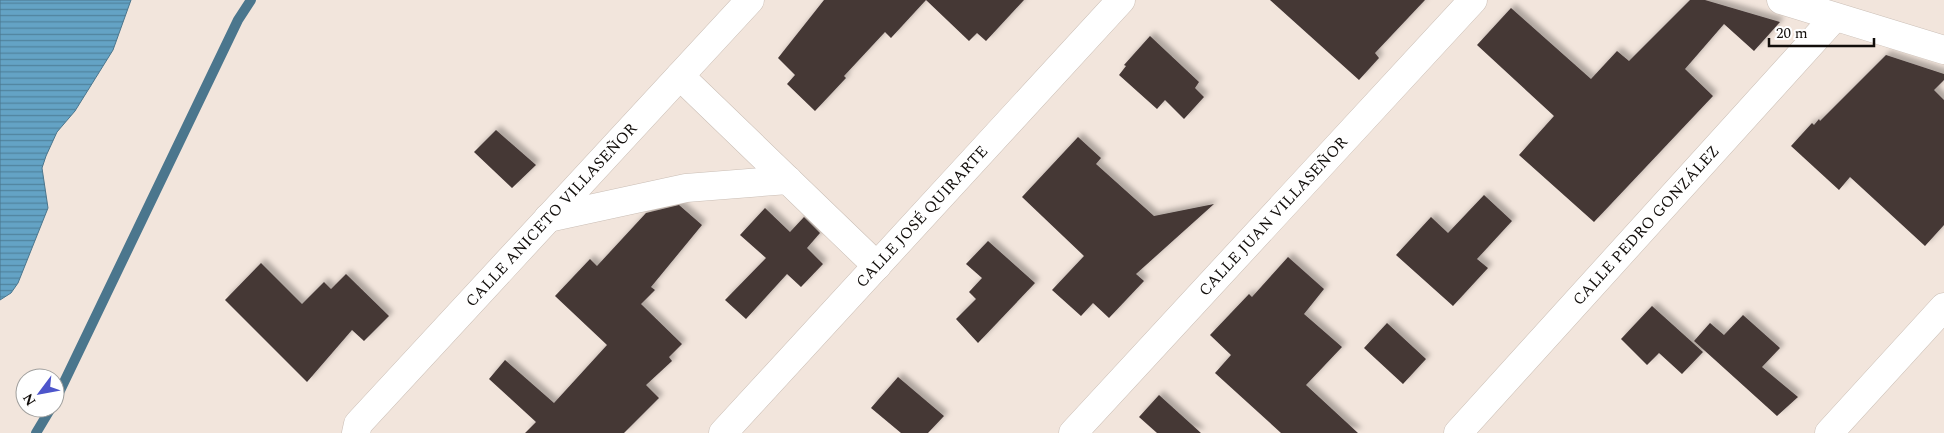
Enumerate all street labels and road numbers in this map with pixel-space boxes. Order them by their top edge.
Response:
street label: CALLE ANICETO VILLASEÑOR [460,117,643,312]
street label: CALLE JUAN VILLASEÑOR [1193,131,1354,302]
street label: CALLE JOSÉ QUIRARTE [850,140,994,293]
street label: CALLE PEDRO GONZÁLEZ [1567,140,1725,311]

